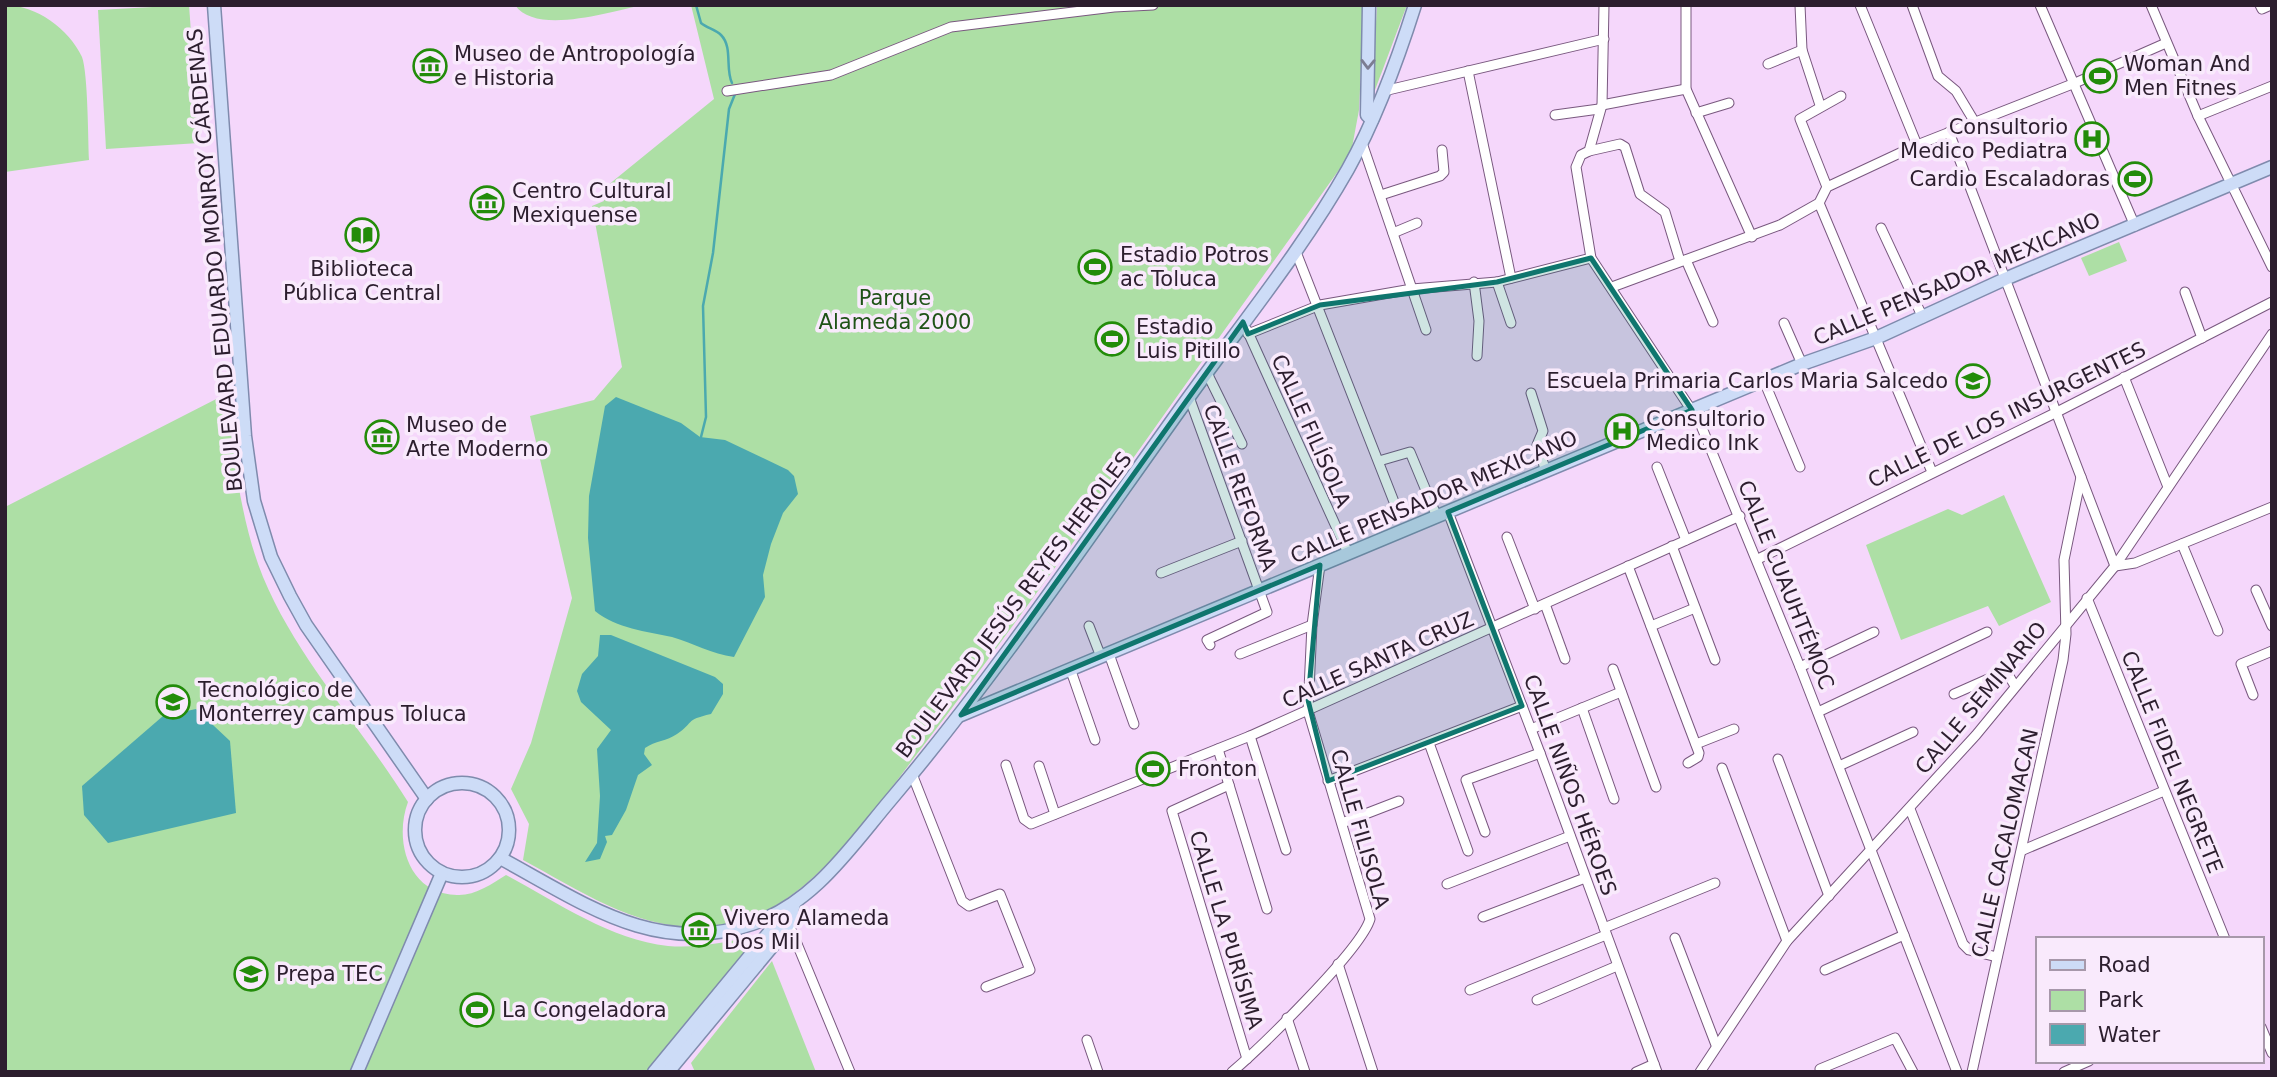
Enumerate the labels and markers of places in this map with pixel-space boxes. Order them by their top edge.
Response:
place label: Museo de Antropología e Historia [454,42,696,90]
museum icon: Museo de Antropología e Historia [411,47,449,85]
place label: Woman And Men Fitnes [2124,52,2251,100]
sports icon: Woman And Men Fitnes [2081,57,2119,95]
place label: Consultorio Medico Pediatra [1900,115,2068,163]
hospital icon: Consultorio Medico Pediatra [2073,120,2111,158]
sports icon: Cardio Escaladoras [2116,160,2154,198]
place label: Cardio Escaladoras [1910,167,2110,191]
place label: Centro Cultural Mexiquense [512,179,672,227]
museum icon: Centro Cultural Mexiquense [468,184,506,222]
library icon: Biblioteca Pública Central [343,216,381,254]
place label: Estadio Potros ac Toluca [1120,243,1269,291]
sports icon: Estadio Potros ac Toluca [1076,248,1114,286]
place label: Biblioteca Pública Central [283,257,441,305]
place label: Estadio Luis Pitillo [1136,315,1241,363]
sports icon: Estadio Luis Pitillo [1093,320,1131,358]
school or university icon: Escuela Primaria Carlos Maria Salcedo [1954,362,1992,400]
place label: Escuela Primaria Carlos Maria Salcedo [1546,369,1948,393]
place label: Consultorio Medico Ink [1646,407,1765,455]
hospital icon: Consultorio Medico Ink [1603,412,1641,450]
place label: Museo de Arte Moderno [406,413,548,461]
museum icon: Museo de Arte Moderno [363,418,401,456]
place label: Tecnológico de Monterrey campus Toluca [197,678,467,726]
school or university icon: Tecnológico de Monterrey campus Toluca [154,683,192,721]
sports icon: Fronton [1134,750,1172,788]
place label: Fronton [1178,757,1257,781]
place label: Vivero Alameda Dos Mil [724,906,889,954]
museum icon: Vivero Alameda Dos Mil [680,911,718,949]
school or university icon: Prepa TEC [232,955,270,993]
place label: Prepa TEC [276,962,383,986]
sports icon: La Congeladora [458,991,496,1029]
place label: La Congeladora [502,998,667,1022]

